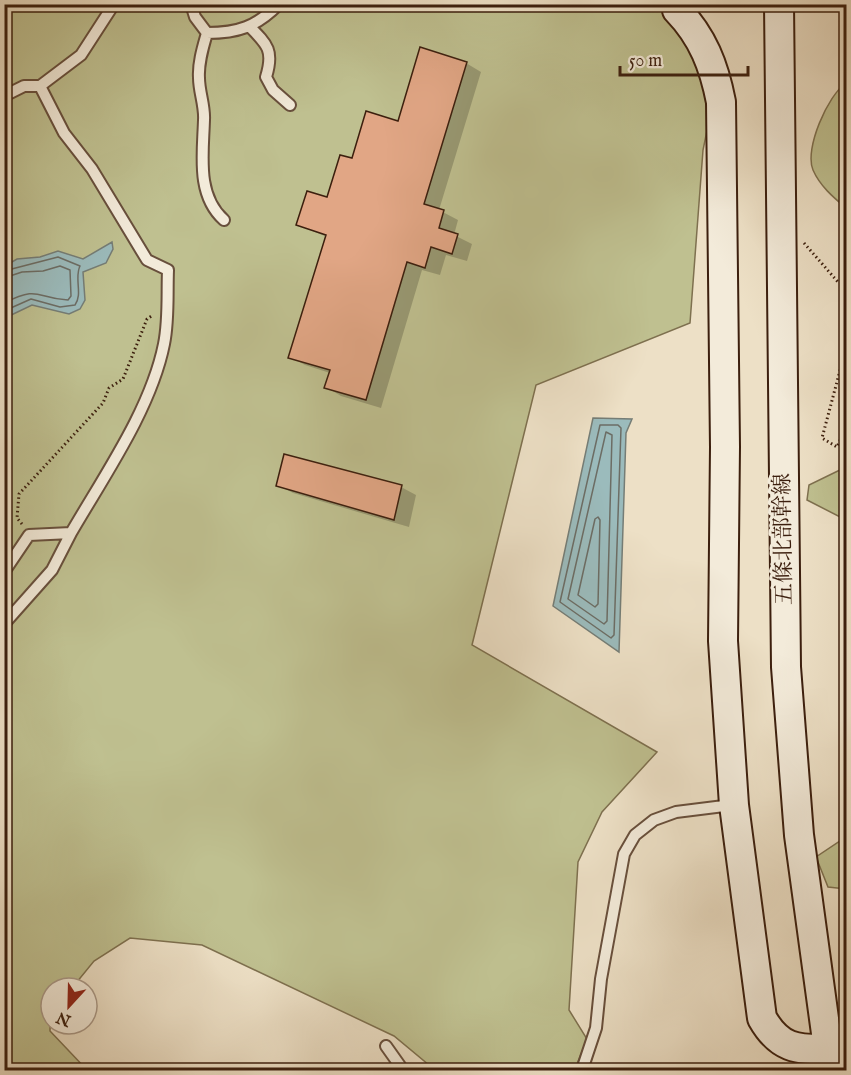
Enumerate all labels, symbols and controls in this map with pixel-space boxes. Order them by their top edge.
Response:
scale bar [620,39,748,77]
text: 50 m [629,50,662,73]
street label: 五條北部幹線 [769,473,799,605]
north arrow [39,976,99,1036]
text: N [54,1006,75,1030]

